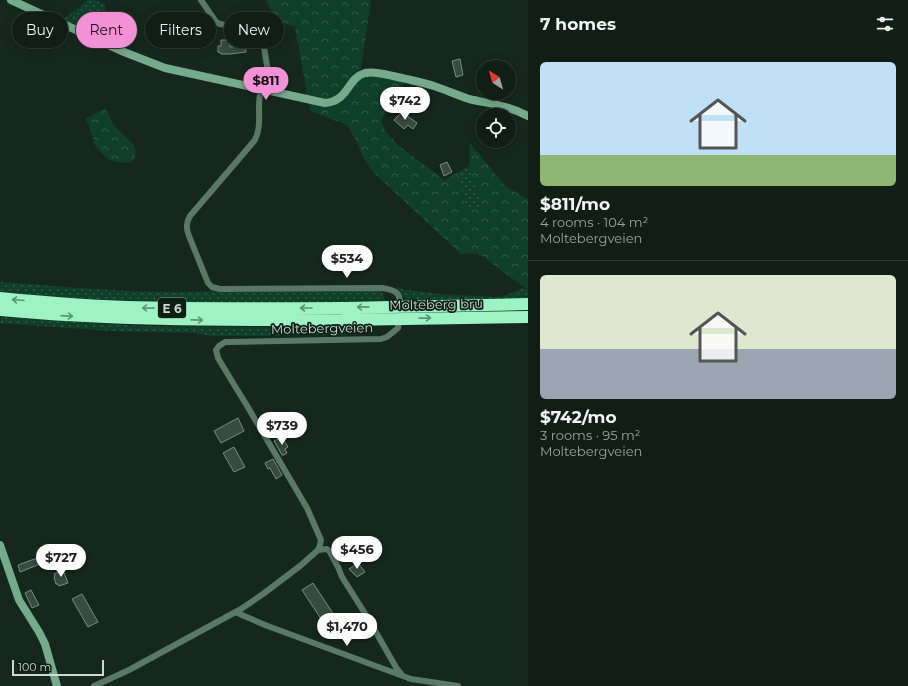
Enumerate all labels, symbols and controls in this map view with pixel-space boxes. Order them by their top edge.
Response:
chip: Buy [12,12,68,48]
chip: Rent [76,12,137,48]
chip: Filters [145,12,216,48]
chip: New [224,12,284,48]
icon: filters [874,13,896,35]
text: 7 homes [540,14,616,34]
north arrow [476,60,516,100]
map controls [476,60,516,148]
pin: $811 [242,67,290,101]
text: $811 [252,72,280,88]
pin: $742 [381,87,429,121]
icon: home [682,88,754,160]
text: $742 [389,92,421,108]
button: locate [476,108,516,148]
text: $811/mo [540,194,610,214]
text: 4 rooms · 104 m² [540,214,648,230]
text: Moltebergveien [540,230,642,246]
pin: $534 [323,245,371,279]
text: $534 [331,250,363,266]
street label: Molteberg bru [389,295,483,313]
one-way arrow [12,296,25,304]
road number: E 6 [158,298,186,318]
icon: home [682,301,754,373]
one-way arrow [357,303,370,311]
one-way arrow [142,304,155,311]
one-way arrow [300,304,313,312]
one-way arrow [60,312,73,319]
one-way arrow [418,315,431,322]
one-way arrow [190,316,203,324]
street label: Moltebergveien [271,319,373,337]
text: $742/mo [540,407,617,427]
pin: $739 [258,412,306,446]
text: $739 [266,417,298,433]
text: 3 rooms · 95 m² [540,427,640,443]
text: Moltebergveien [540,443,642,459]
pin: $456 [333,536,381,570]
text: $456 [340,541,374,557]
pin: $727 [37,544,85,578]
text: $727 [45,549,77,565]
pin: $1,470 [314,613,380,647]
text: $1,470 [326,618,368,634]
scale bar [12,658,104,677]
text: 100 m [18,660,51,674]

